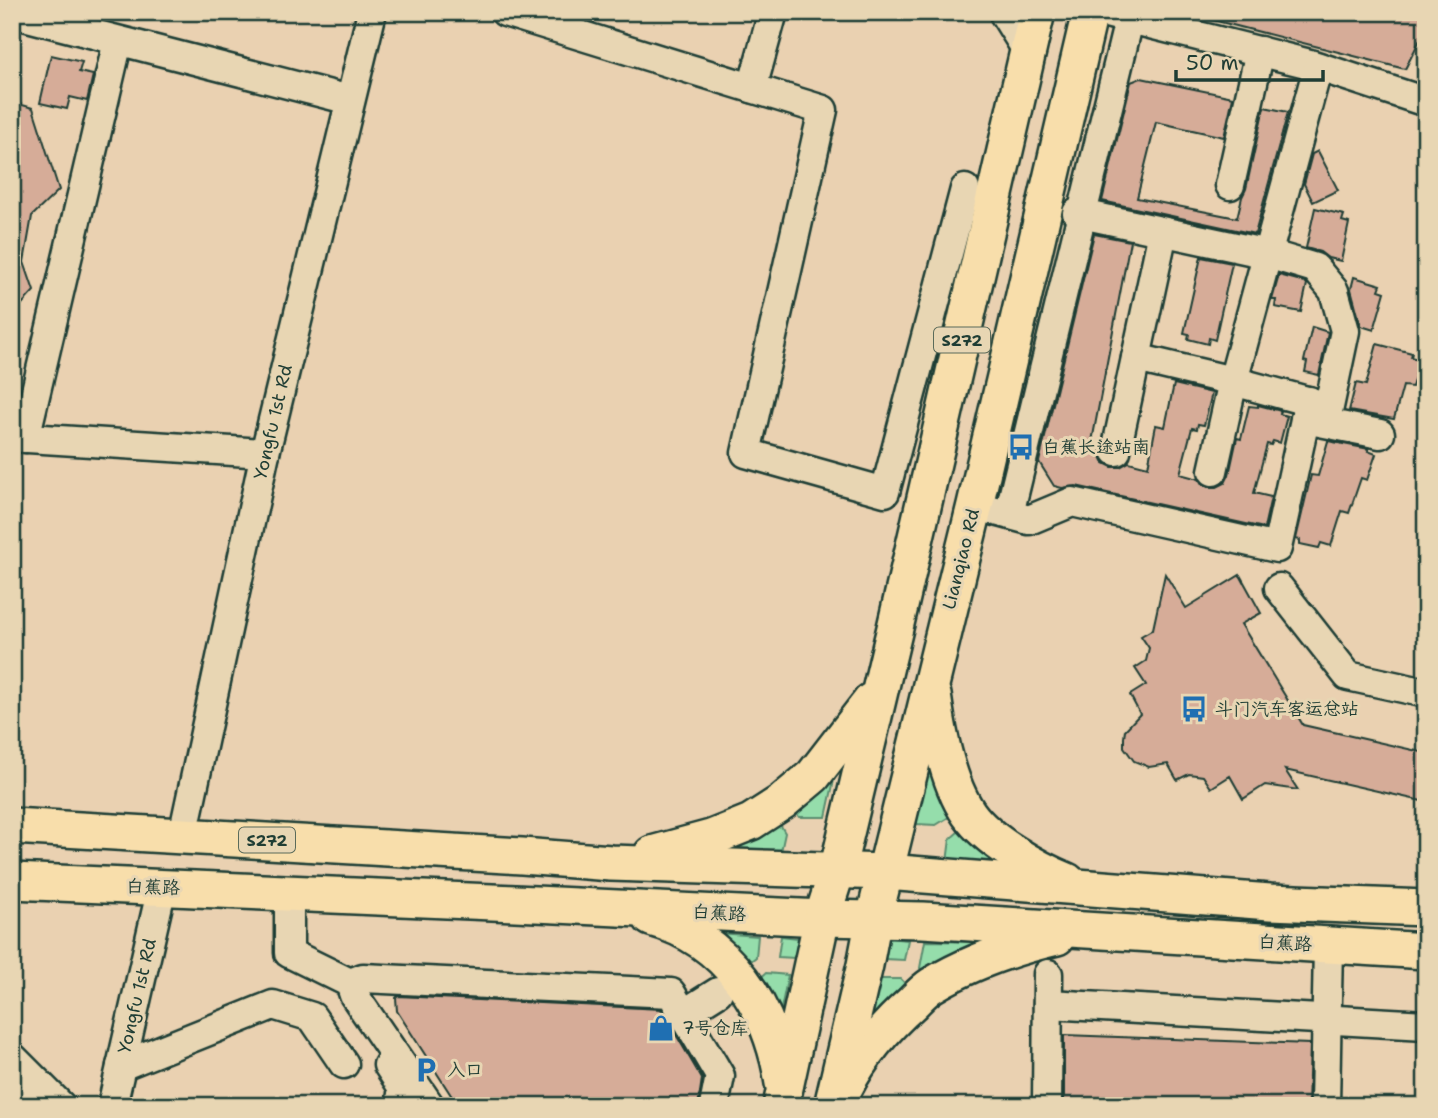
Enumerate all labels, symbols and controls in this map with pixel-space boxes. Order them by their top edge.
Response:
scale bar [1176,38,1322,82]
text: 50 m [1186,49,1239,77]
road number: S272 [934,328,990,352]
street label: Yongfu 1st Rd [248,362,298,482]
bus stop icon: 白蕉长途站南 [1006,432,1036,462]
place label: 白蕉长途站南 [1042,435,1150,459]
street label: Lianqiao Rd [937,506,985,612]
bus stop icon: 斗门汽车客运总站 [1179,694,1209,724]
place label: 斗门汽车客运总站 [1215,697,1359,721]
road number: S272 [239,828,295,852]
street label: 白蕉路 [126,874,180,900]
street label: 白蕉路 [691,900,747,926]
street label: 白蕉路 [1257,930,1313,956]
street label: Yongfu 1st Rd [112,936,162,1056]
shop icon: 7号仓库 [646,1013,676,1043]
place label: 7号仓库 [682,1016,749,1040]
parking icon: 入口 [411,1055,441,1085]
place label: 入口 [447,1058,483,1082]

